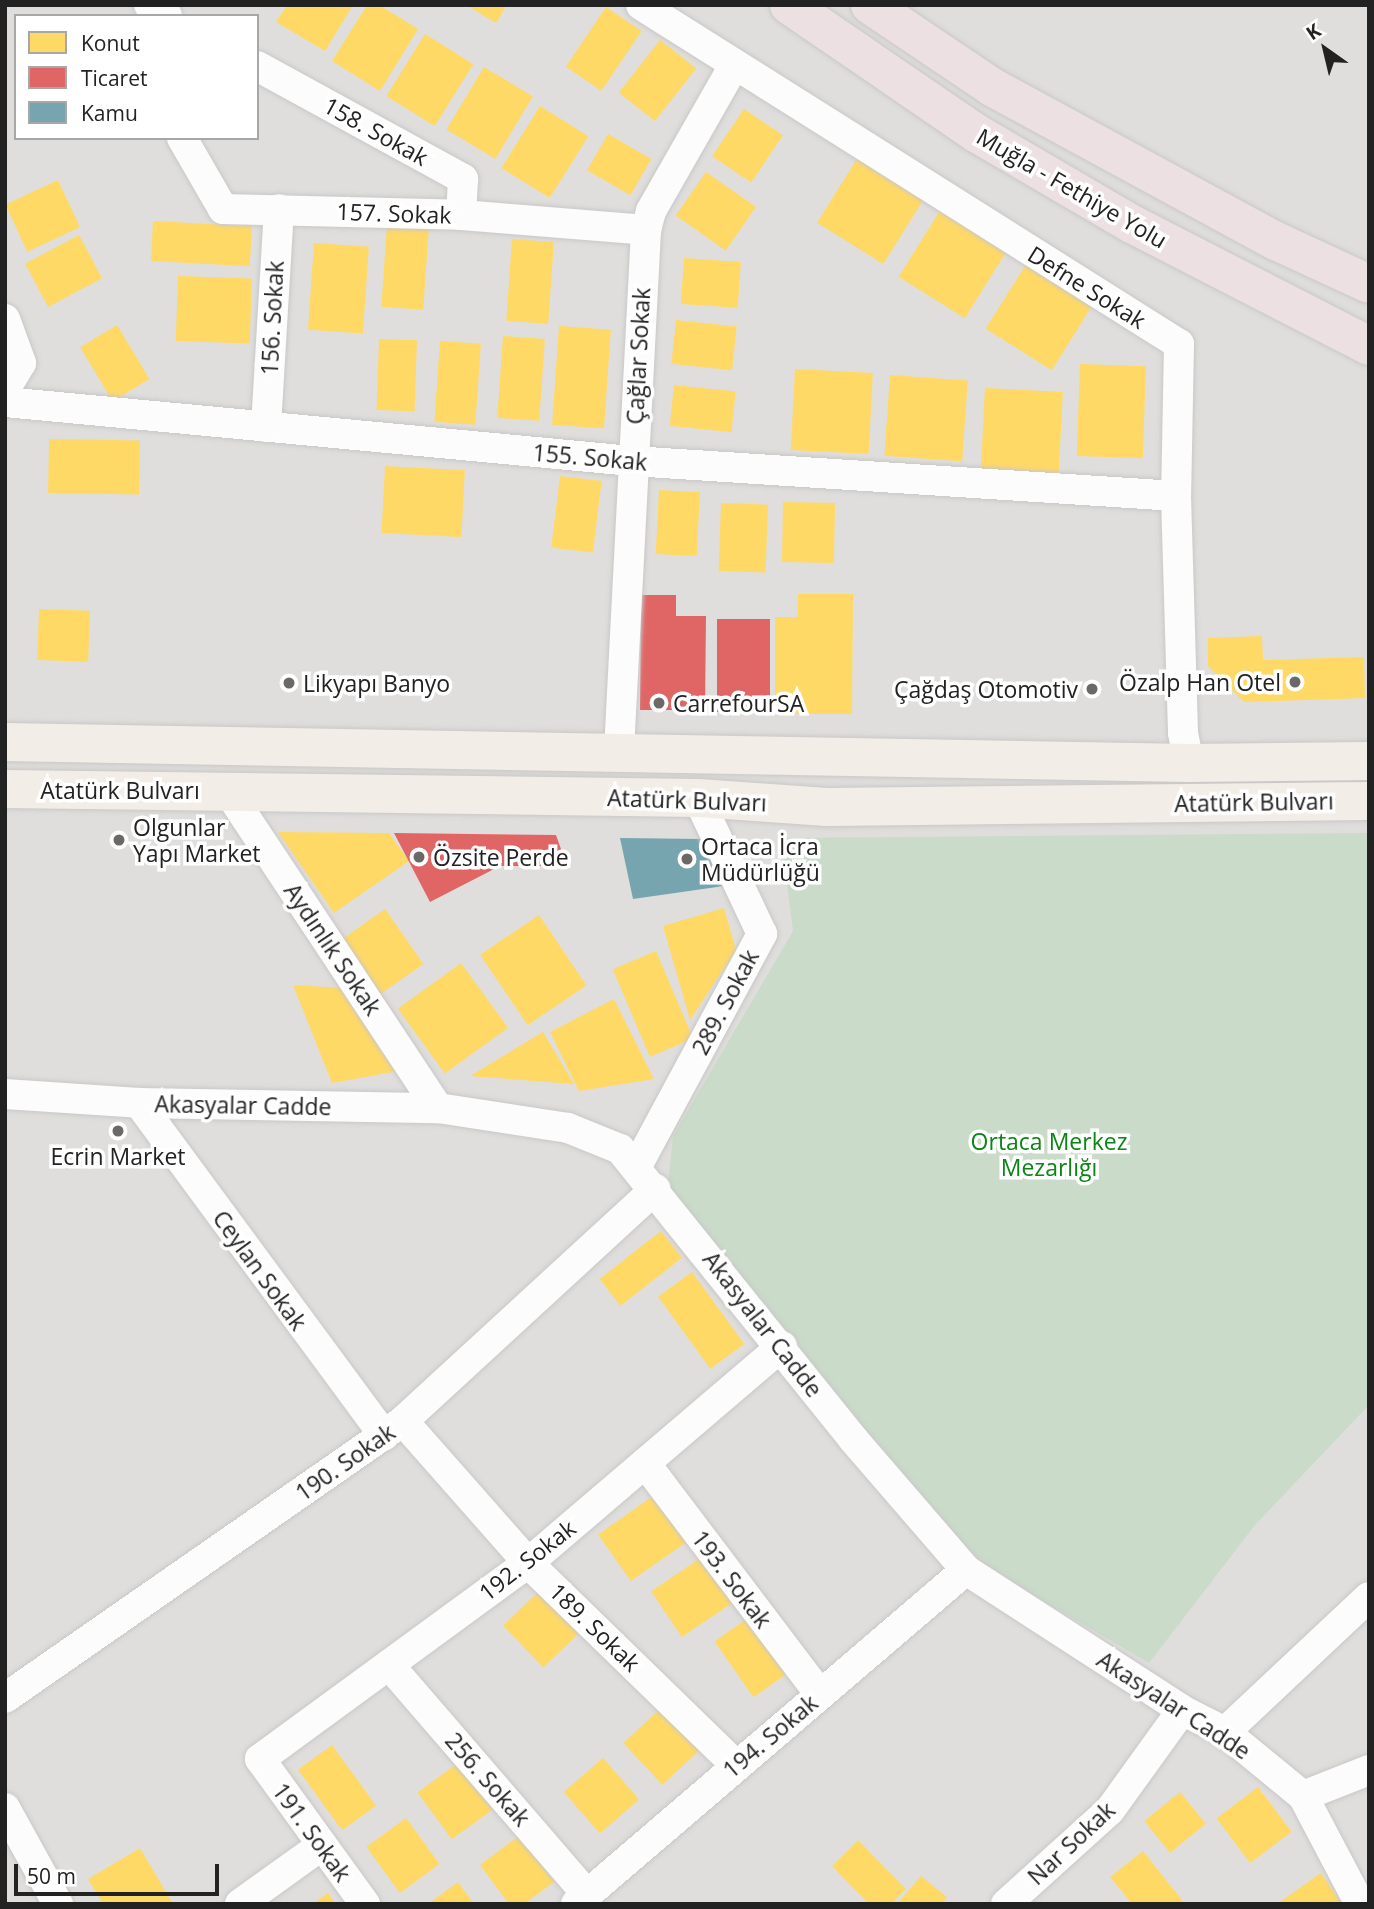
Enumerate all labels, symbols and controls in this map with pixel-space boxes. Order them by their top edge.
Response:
legend [14,14,259,140]
north arrow [1290,14,1360,84]
text: K [1301,17,1326,46]
text: Konut [81,29,140,57]
text: Ticaret [81,64,147,92]
street label: 158. Sokak [319,91,433,171]
text: Kamu [81,99,138,127]
street label: Muğla - Fethiye Yolu [972,122,1172,254]
street label: 157. Sokak [336,197,452,229]
street label: Defne Sokak [1023,240,1151,334]
street label: 156. Sokak [255,260,289,376]
street label: Çağlar Sokak [621,287,655,425]
street label: 155. Sokak [532,438,648,476]
place label: Özalp Han Otel [1119,668,1281,696]
place label: Likyapı Banyo [303,669,450,697]
marker: Özalp Han Otel [1287,674,1303,690]
marker: Likyapı Banyo [281,675,297,691]
place label: Çağdaş Otomotiv [894,675,1078,703]
marker: Çağdaş Otomotiv [1084,681,1100,697]
place label: CarrefourSA [673,689,804,717]
marker: CarrefourSA [651,695,667,711]
street label: Atatürk Bulvarı [40,776,200,804]
street label: Atatürk Bulvarı [607,783,767,817]
street label: Atatürk Bulvarı [1174,787,1334,817]
place label: Olgunlar Yapı Market [133,813,261,867]
marker: Olgunlar Yapı Market [111,832,127,848]
place label: Ortaca İcra Müdürlüğü [701,832,820,886]
place label: Özsite Perde [433,843,569,871]
marker: Özsite Perde [411,849,427,865]
marker: Ortaca İcra Müdürlüğü [679,851,695,867]
street label: Aydınlık Sokak [279,878,387,1020]
street label: 289. Sokak [686,945,764,1059]
street label: Akasyalar Cadde [154,1090,332,1120]
marker: Ecrin Market [110,1123,126,1139]
park label: Ortaca Merkez Mezarlığı [971,1127,1127,1181]
place label: Ecrin Market [50,1142,186,1170]
street label: Ceylan Sokak [207,1205,313,1335]
street label: Akasyalar Cadde [698,1246,828,1402]
street label: 190. Sokak [290,1418,400,1506]
street label: 192. Sokak [473,1514,581,1606]
street label: 193. Sokak [686,1525,778,1633]
street label: 189. Sokak [544,1577,646,1677]
street label: Akasyalar Cadde [1092,1645,1256,1765]
street label: 194. Sokak [717,1689,823,1783]
street label: 256. Sokak [440,1727,536,1831]
street label: 191. Sokak [267,1777,357,1887]
street label: Nar Sokak [1022,1796,1120,1890]
scale bar [18,1850,222,1894]
text: 50 m [27,1862,76,1890]

